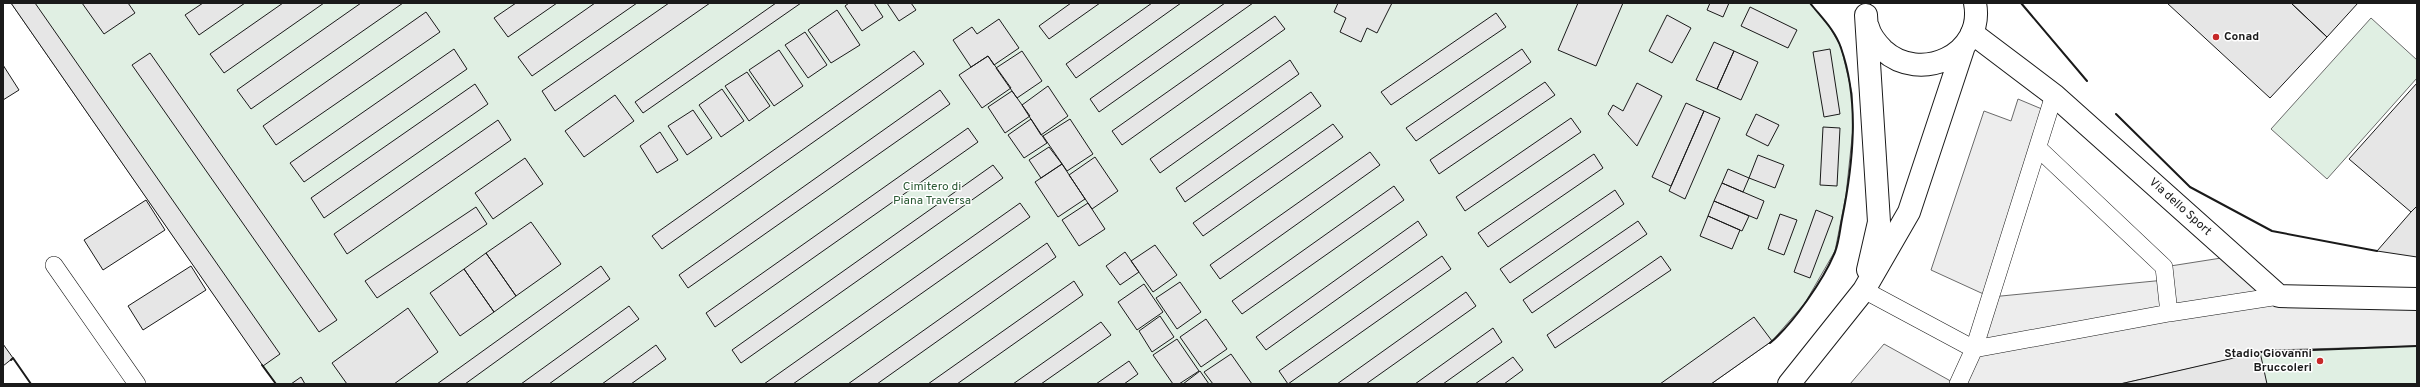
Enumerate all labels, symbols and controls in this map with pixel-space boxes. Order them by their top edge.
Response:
place label: Conad [2224,29,2259,45]
marker: Conad [2211,32,2221,42]
street label: Via dello Sport [2145,175,2215,239]
park label: Cimitero di Piana Traversa [893,179,971,209]
place label: Stadio Giovanni Bruccoleri [2224,346,2312,376]
marker: Stadio Giovanni Bruccoleri [2315,356,2325,366]

